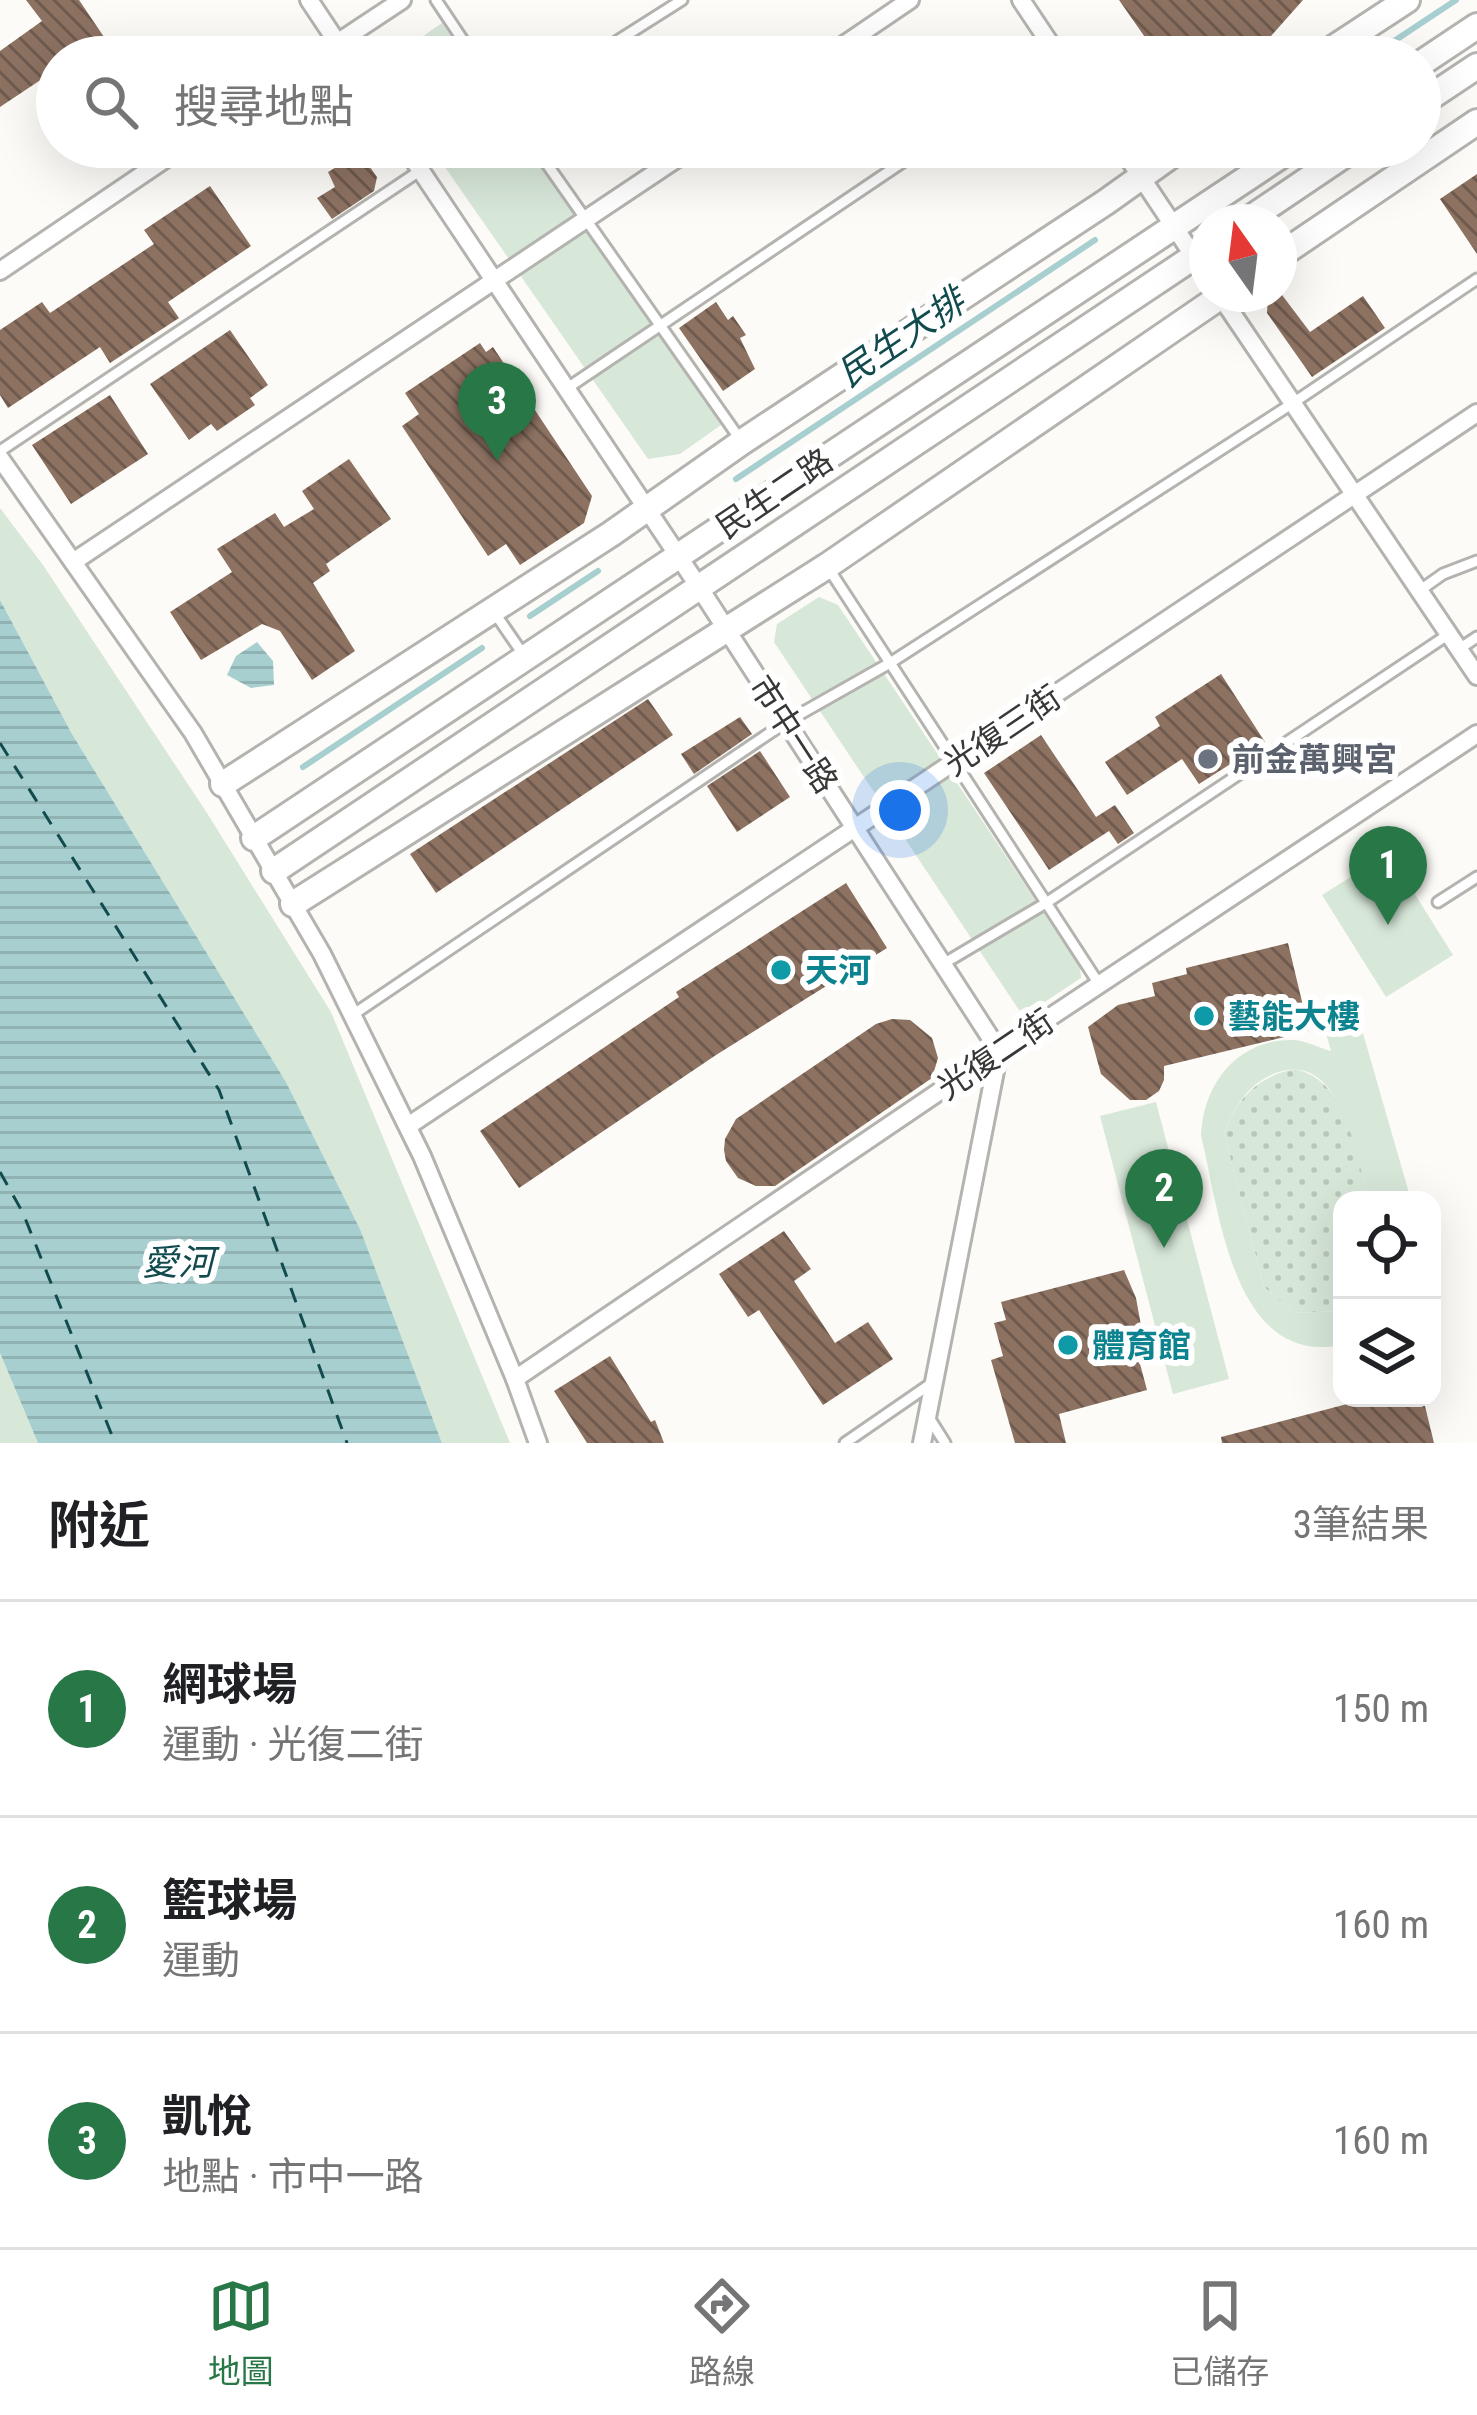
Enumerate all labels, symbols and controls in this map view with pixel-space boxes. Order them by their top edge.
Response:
search box [36,36,1441,168]
icon: search [78,69,144,135]
text: 搜尋地點 [174,80,354,133]
north arrow [1189,204,1297,312]
water label: 民生大排 [830,278,976,396]
pin: 3 [458,362,536,461]
street label: 民生二路 [709,440,840,546]
street label: 市中一路 [741,668,846,800]
street label: 光復三街 [937,677,1068,783]
place label: 前金萬興宮 [1232,740,1397,779]
marker: 前金萬興宮 [1195,746,1221,772]
your location [870,780,930,840]
pin: 1 [1349,826,1427,925]
place label: 天河 [805,951,871,990]
marker: 天河 [768,957,794,983]
place label: 藝能大樓 [1228,997,1360,1036]
street label: 光復二街 [930,1001,1061,1107]
marker: 藝能大樓 [1191,1003,1217,1029]
pin: 2 [1125,1149,1203,1248]
map controls [1333,1191,1441,1407]
button: locate [1333,1191,1441,1299]
water label: 愛河 [142,1242,220,1284]
button: layers [1333,1299,1441,1407]
place label: 體育館 [1092,1326,1191,1365]
marker: 體育館 [1055,1332,1081,1358]
text: 附近 [48,1496,150,1555]
text: 3筆結果 [1293,1502,1429,1548]
text: 網球場 [162,1658,297,1711]
text: 1 [77,1686,97,1732]
text: 150 m [1333,1686,1429,1732]
text: 運動 · 光復二街 [162,1722,423,1768]
text: 籃球場 [162,1874,297,1927]
text: 2 [77,1902,97,1948]
text: 160 m [1333,1902,1429,1948]
text: 運動 [162,1938,240,1984]
text: 凱悅 [162,2090,252,2143]
text: 3 [77,2118,97,2164]
text: 160 m [1333,2118,1429,2164]
text: 地點 · 市中一路 [162,2154,423,2200]
tab: 地圖 [208,2273,274,2393]
tab: 路線 [689,2273,755,2393]
tab: 已儲存 [1170,2273,1269,2393]

